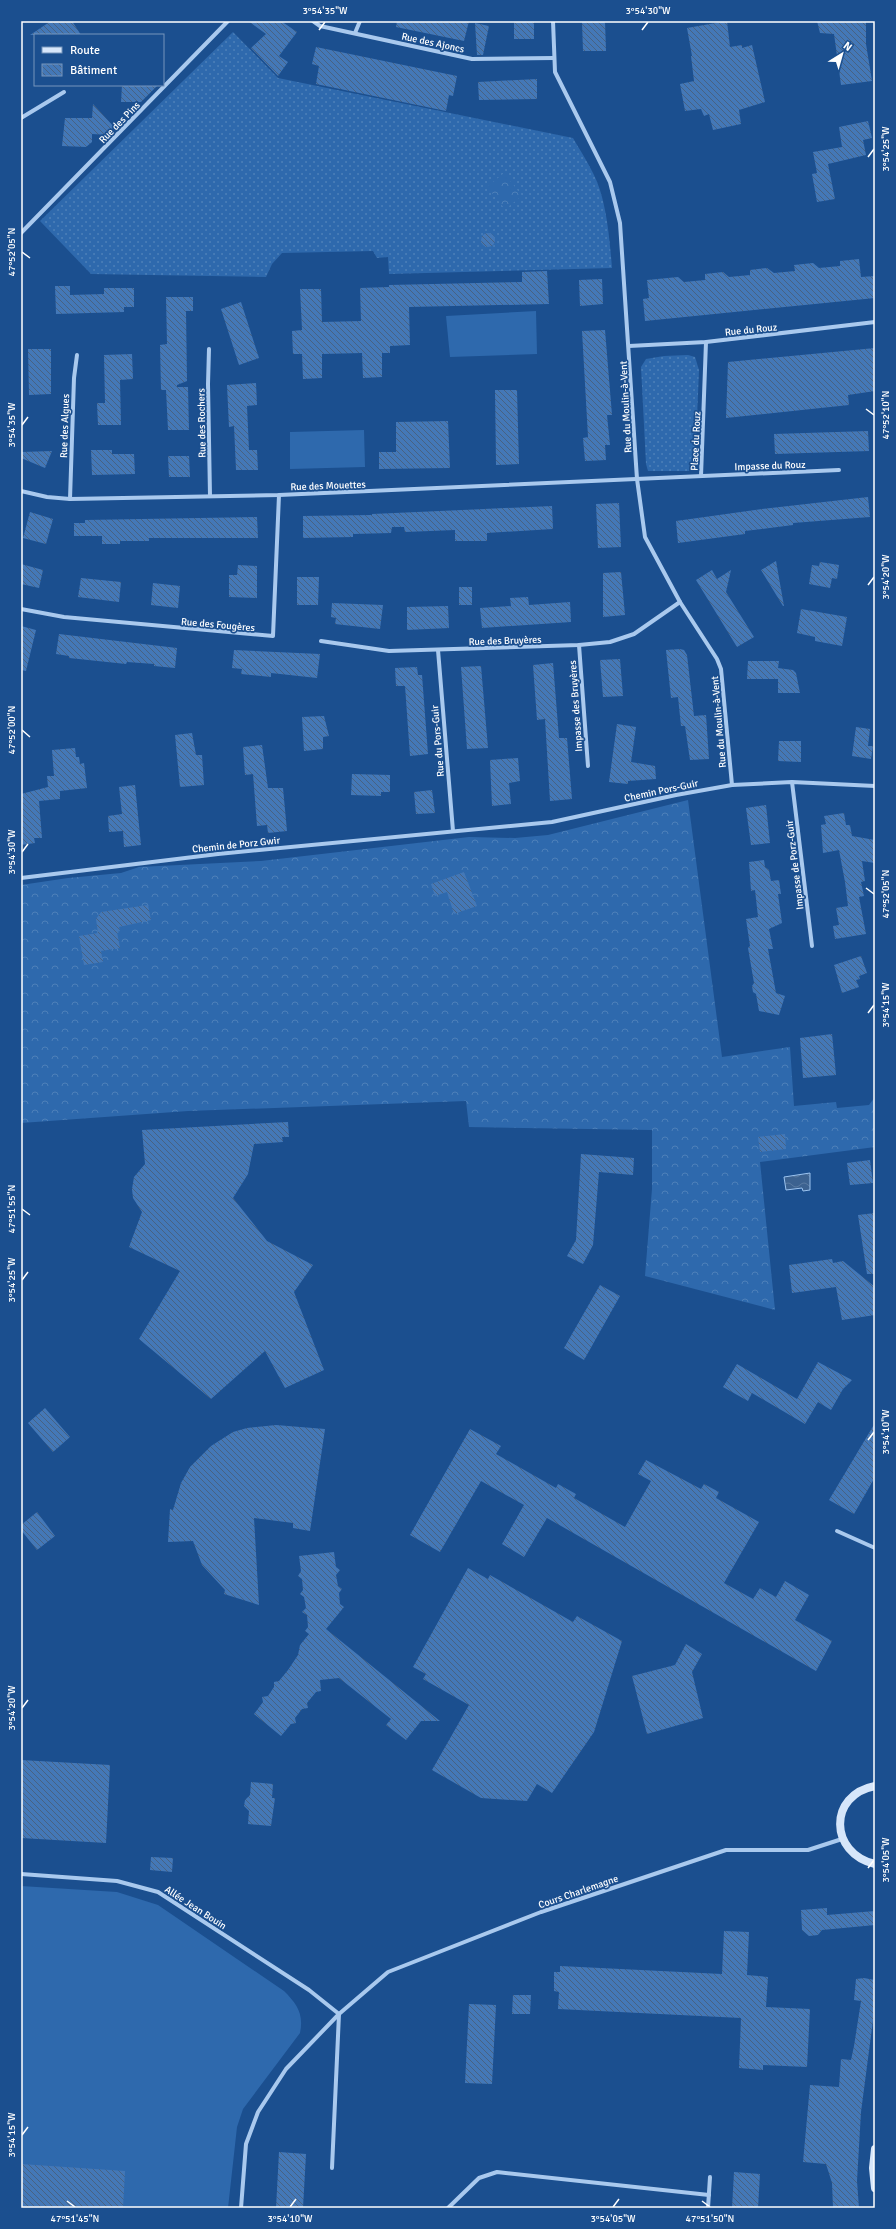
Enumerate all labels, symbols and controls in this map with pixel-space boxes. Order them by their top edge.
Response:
text: 3°54'35"W [302,5,348,17]
text: 3°54'30"W [625,5,671,17]
street label: Rue des Ajoncs [400,30,466,56]
legend [34,34,164,86]
north arrow [822,34,862,74]
text: N [841,39,855,54]
text: Route [70,43,100,58]
text: Bâtiment [70,63,117,78]
street label: Rue des Pins [97,99,143,146]
text: 3°54'25"W [880,126,892,172]
text: 47°52'05"N [6,228,18,276]
street label: Rue du Rouz [724,321,778,339]
street label: Rue du Moulin-à-Vent [618,360,634,453]
street label: Rue des Rochers [195,387,209,458]
text: 47°52'10"N [880,391,892,439]
street label: Rue des Algues [58,393,72,458]
text: 3°54'35"W [6,402,18,448]
street label: Place du Rouz [688,410,704,471]
street label: Impasse du Rouz [734,459,806,473]
street label: Rue des Mouettes [290,479,367,493]
text: 3°54'20"W [880,554,892,600]
street label: Rue des Fougères [180,616,256,634]
street label: Rue des Bruyères [468,634,542,648]
street label: Impasse des Bruyères [567,659,585,752]
street label: Rue du Moulin-à-Vent [709,675,729,768]
street label: Rue du Pors-Guir [429,704,447,777]
text: 47°52'00"N [6,706,18,754]
street label: Chemin Pors-Guir [623,777,700,805]
street label: Impasse de Porz-Guir [784,819,806,910]
text: 3°54'30"W [6,829,18,875]
street label: Chemin de Porz Gwir [191,834,281,856]
text: 47°52'05"N [880,870,892,918]
text: 3°54'15"W [880,982,892,1028]
text: 47°51'55"N [6,1185,18,1233]
text: 3°54'25"W [6,1257,18,1303]
text: 3°54'10"W [880,1409,892,1455]
text: 3°54'20"W [6,1685,18,1731]
text: 3°54'05"W [880,1837,892,1883]
street label: Cours Charlemagne [537,1873,620,1911]
street label: Allée Jean Bouin [162,1883,228,1932]
text: 3°54'15"W [6,2112,18,2158]
text: 47°51'45"N [51,2213,99,2225]
text: 3°54'10"W [267,2213,313,2225]
text: 3°54'05"W [590,2213,636,2225]
text: 47°51'50"N [686,2213,734,2225]

